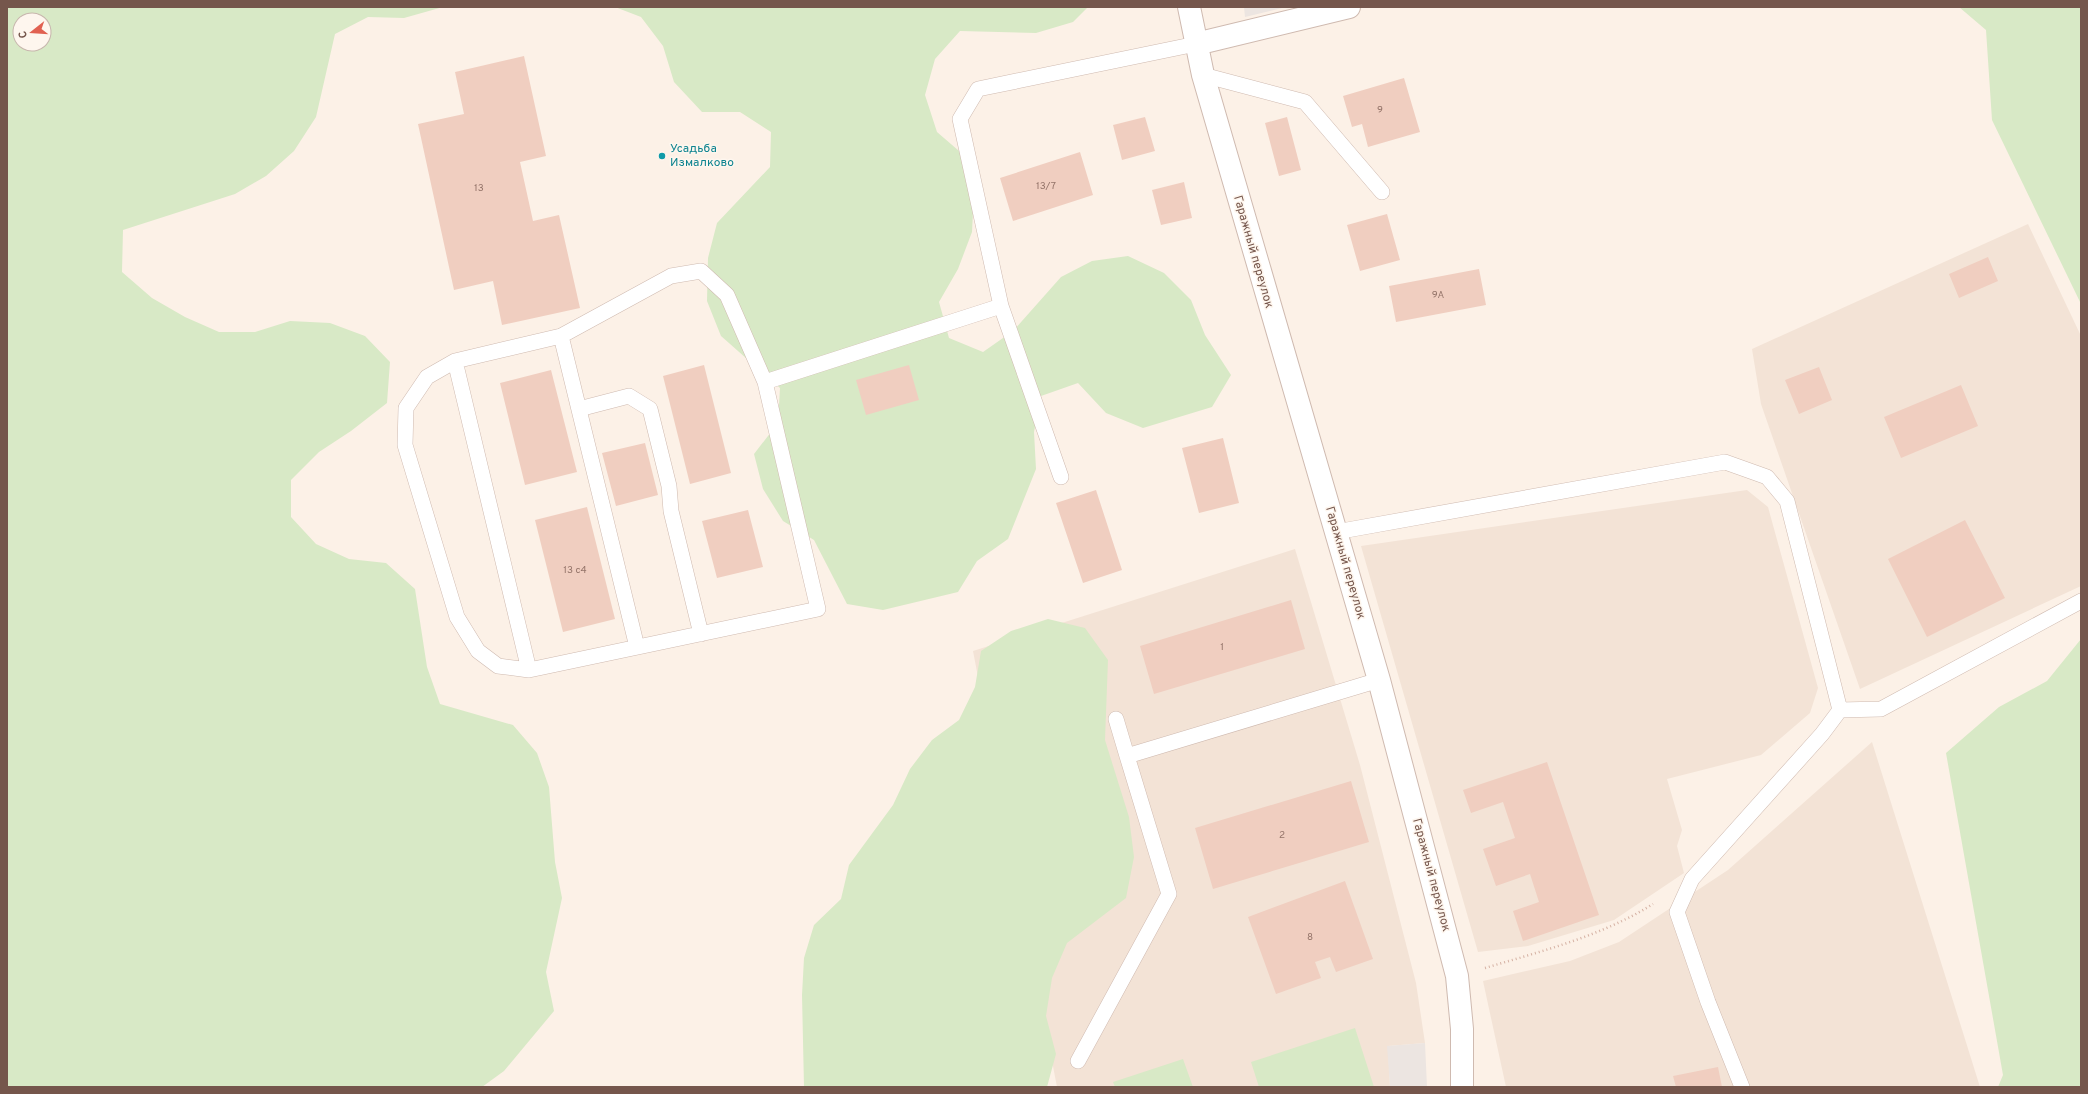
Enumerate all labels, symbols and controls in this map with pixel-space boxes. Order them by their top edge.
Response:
north arrow [12,12,52,52]
text: С [16,29,31,40]
house number: 9 [1377,104,1383,117]
place label: Усадьба Измалково [670,141,734,171]
marker: Усадьба Измалково [657,151,667,161]
house number: 13/7 [1036,180,1056,193]
house number: 13 [474,182,484,195]
street label: Гаражный переулок [1229,194,1277,310]
house number: 9А [1432,289,1444,302]
street label: Гаражный переулок [1321,505,1369,621]
house number: 13 с4 [563,564,587,577]
house number: 1 [1220,641,1224,654]
street label: Гаражный переулок [1408,817,1454,933]
house number: 2 [1279,829,1285,842]
house number: 8 [1307,931,1313,944]

